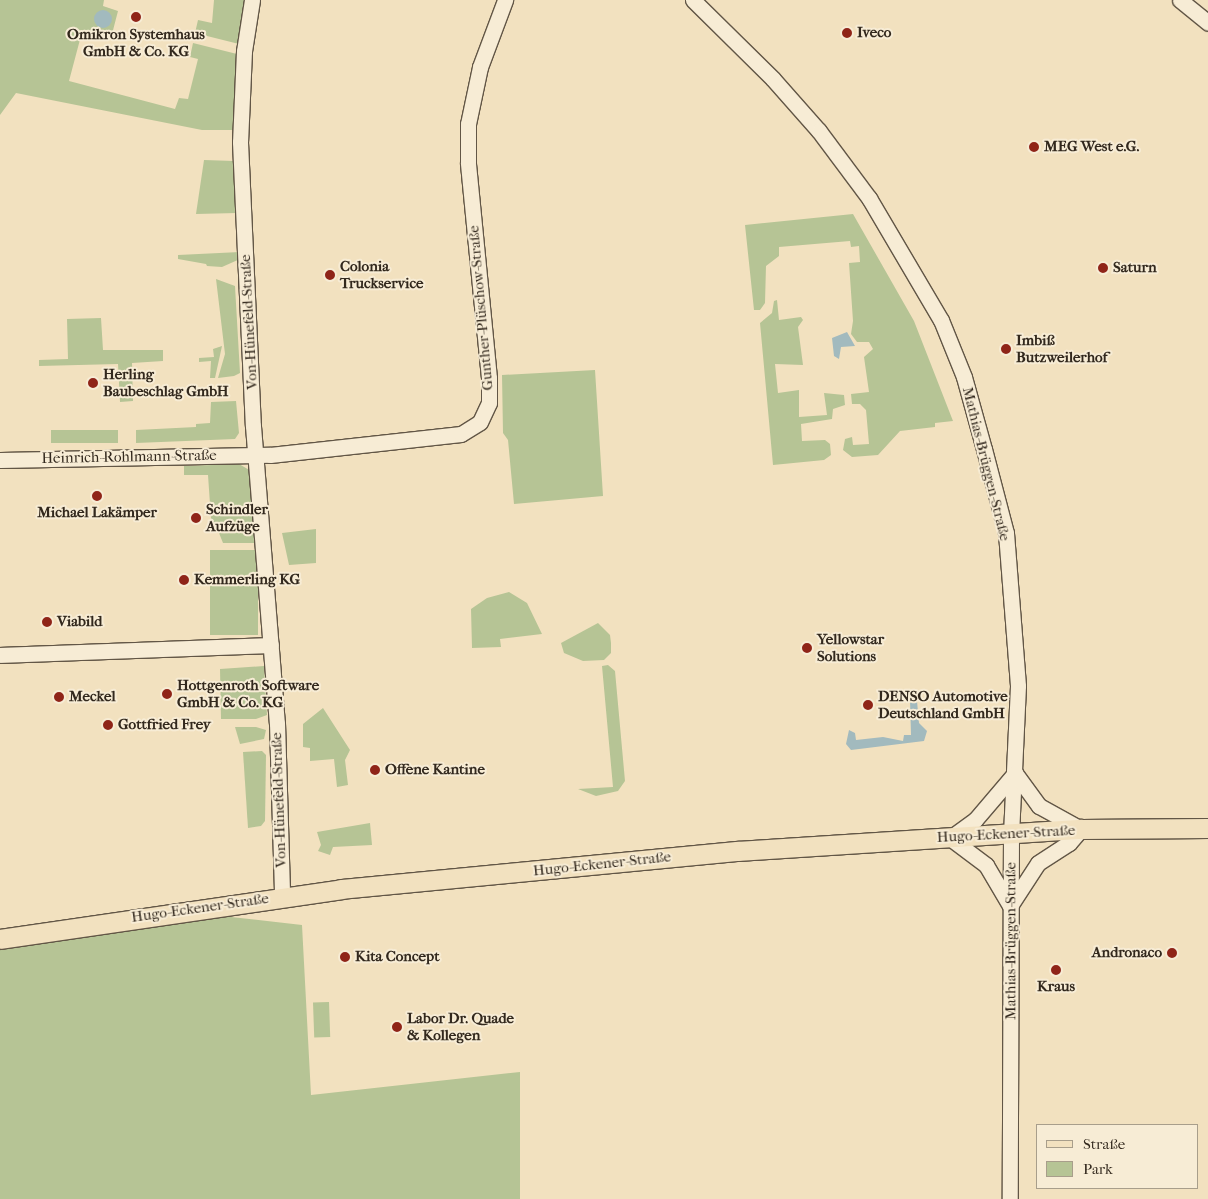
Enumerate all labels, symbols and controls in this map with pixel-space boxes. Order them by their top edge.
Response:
marker: Omikron Systemhaus GmbH & Co. KG [130,11,142,23]
place label: Iveco [857,24,891,42]
place label: Omikron Systemhaus GmbH & Co. KG [67,25,205,60]
marker: Iveco [841,27,853,39]
place label: MEG West e.G. [1044,138,1139,156]
marker: MEG West e.G. [1028,141,1040,153]
street label: Gunther-Plüschow-Straße [465,225,497,391]
street label: Von-Hünefeld-Straße [236,254,262,390]
place label: Colonia Truckservice [340,257,423,292]
place label: Saturn [1113,259,1157,277]
marker: Saturn [1097,262,1109,274]
marker: Colonia Truckservice [324,269,336,281]
place label: Imbiß Butzweilerhof [1016,331,1107,366]
marker: Imbiß Butzweilerhof [1000,343,1012,355]
place label: Herling Baubeschlag GmbH [103,365,229,400]
marker: Herling Baubeschlag GmbH [87,377,99,389]
street label: Mathias-Brüggen-Straße [958,385,1014,543]
street label: Heinrich-Rohlmann-Straße [41,446,217,468]
marker: Michael Lakämper [91,490,103,502]
place label: Schindler Aufzüge [206,500,268,535]
place label: Michael Lakämper [37,504,157,522]
marker: Schindler Aufzüge [190,512,202,524]
place label: Kemmerling KG [194,571,300,589]
marker: Kemmerling KG [178,574,190,586]
place label: Viabild [57,613,103,631]
marker: Viabild [41,616,53,628]
place label: Yellowstar Solutions [817,630,884,665]
marker: Yellowstar Solutions [801,642,813,654]
place label: Hottgenroth Software GmbH & Co. KG [177,676,319,711]
place label: DENSO Automotive Deutschland GmbH [878,687,1008,722]
place label: Meckel [69,688,116,706]
marker: Hottgenroth Software GmbH & Co. KG [161,688,173,700]
marker: Meckel [53,691,65,703]
marker: DENSO Automotive Deutschland GmbH [862,699,874,711]
place label: Gottfried Frey [118,716,211,734]
marker: Gottfried Frey [102,719,114,731]
street label: Von-Hünefeld-Straße [268,732,290,868]
place label: Offene Kantine [385,761,485,779]
marker: Offene Kantine [369,764,381,776]
street label: Hugo-Eckener-Straße [936,821,1076,847]
street label: Hugo-Eckener-Straße [532,848,672,880]
street label: Mathias-Brüggen-Straße [1002,862,1020,1020]
street label: Hugo-Eckener-Straße [130,889,270,927]
place label: Andronaco [1092,944,1162,962]
marker: Andronaco [1166,947,1178,959]
place label: Kita Concept [355,948,440,966]
marker: Kita Concept [339,951,351,963]
marker: Kraus [1050,964,1062,976]
place label: Kraus [1037,978,1075,996]
place label: Labor Dr. Quade & Kollegen [407,1009,514,1044]
marker: Labor Dr. Quade & Kollegen [391,1021,403,1033]
legend [1036,1124,1198,1189]
text: Straße [1083,1135,1125,1153]
text: Park [1083,1160,1113,1178]

